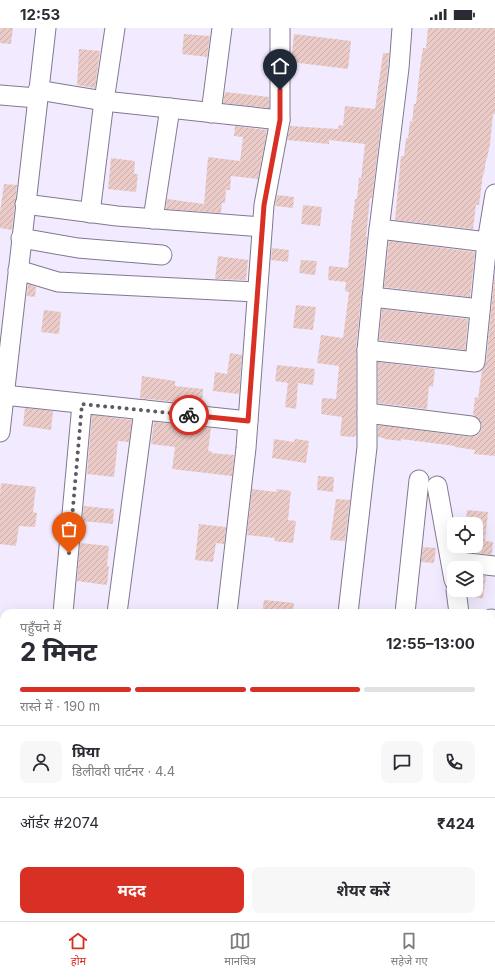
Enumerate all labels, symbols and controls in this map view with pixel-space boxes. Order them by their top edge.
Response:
text: 12:53 [20,5,60,24]
pin [263,49,297,90]
icon: home [269,55,291,77]
courier [169,395,209,435]
icon: bike [178,404,200,426]
pin [52,512,86,553]
map controls [447,517,483,597]
button: locate [447,517,483,553]
icon: bag [58,518,80,540]
button: layers [447,561,483,597]
text: पहुँचने में [20,619,61,635]
text: 12:55–13:00 [386,634,475,653]
text: 2 मिनट [20,636,97,667]
text: रास्ते में · 190 m [20,698,100,714]
button: person [20,741,62,783]
button: chat [381,741,423,783]
button: phone [433,741,475,783]
text: प्रिया [72,742,100,761]
text: डिलीवरी पार्टनर · 4.4 [72,763,175,779]
text: ऑर्डर #2074 [20,813,99,832]
text: ₹424 [437,814,475,833]
button: मदद [20,867,244,913]
button: शेयर करें [252,867,475,913]
tab: होम [67,930,89,969]
tab: मानचित्र [224,930,256,969]
tab: सहेजे गए [391,930,428,969]

